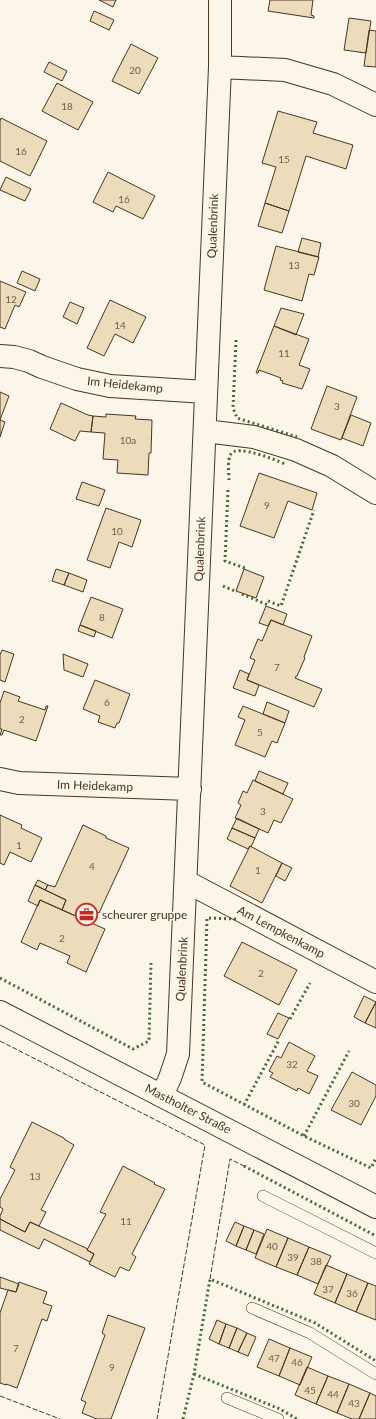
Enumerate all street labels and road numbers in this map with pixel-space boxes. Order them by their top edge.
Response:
street label: Qualenbrink [204,192,221,259]
street label: Im Heidekamp [86,373,164,396]
street label: Qualenbrink [191,515,208,582]
street label: Im Heidekamp [57,777,134,794]
street label: Am Lempkenkamp [235,902,328,961]
street label: Qualenbrink [172,935,191,1002]
street label: Mastholter Straße [143,1080,234,1137]

